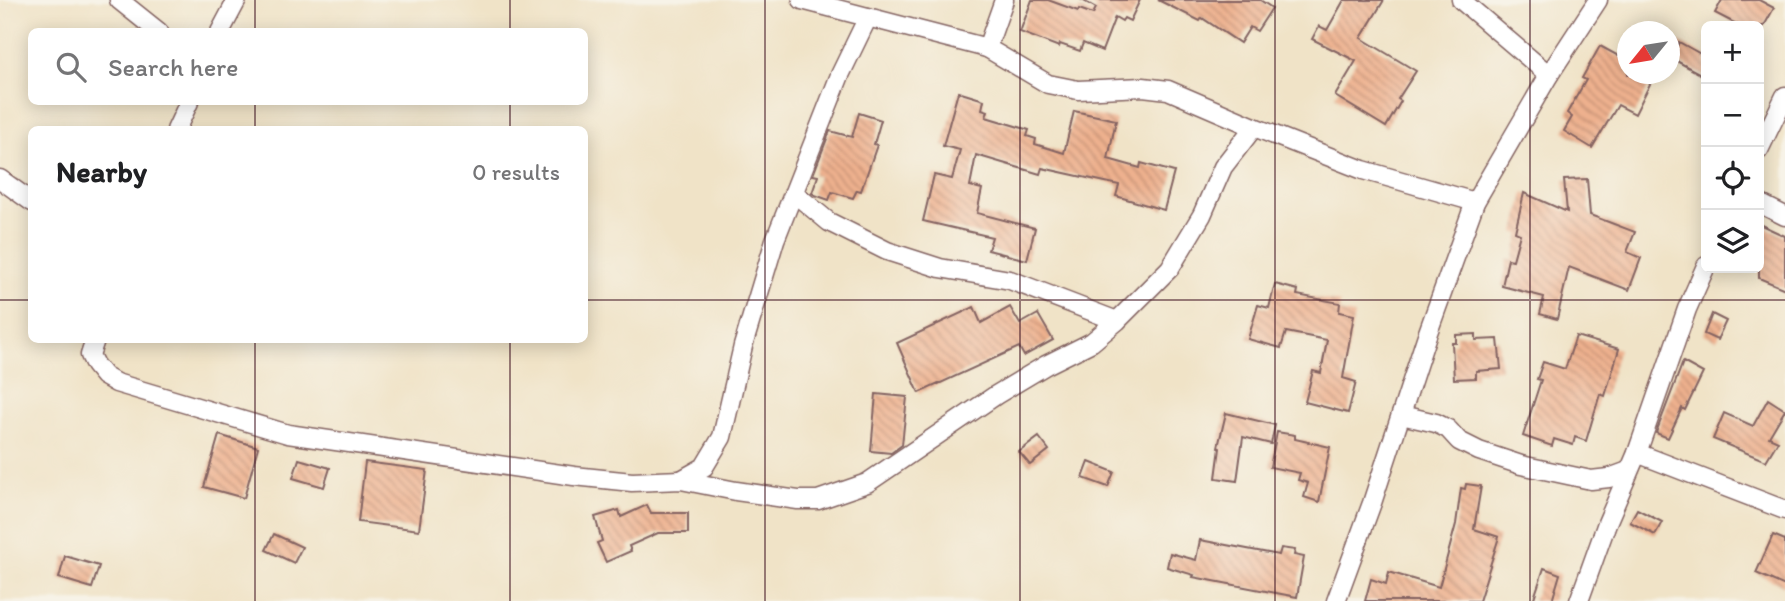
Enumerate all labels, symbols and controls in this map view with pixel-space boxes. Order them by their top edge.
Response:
north arrow [1617,21,1680,84]
map controls [1701,21,1764,273]
button: + [1701,21,1764,84]
search box [28,28,588,105]
icon: search [52,48,90,86]
text: Search here [108,51,238,83]
button: − [1701,84,1764,147]
button: locate [1701,147,1764,210]
text: Nearby [56,153,147,190]
text: 0 results [472,158,560,186]
button: layers [1701,210,1764,273]

